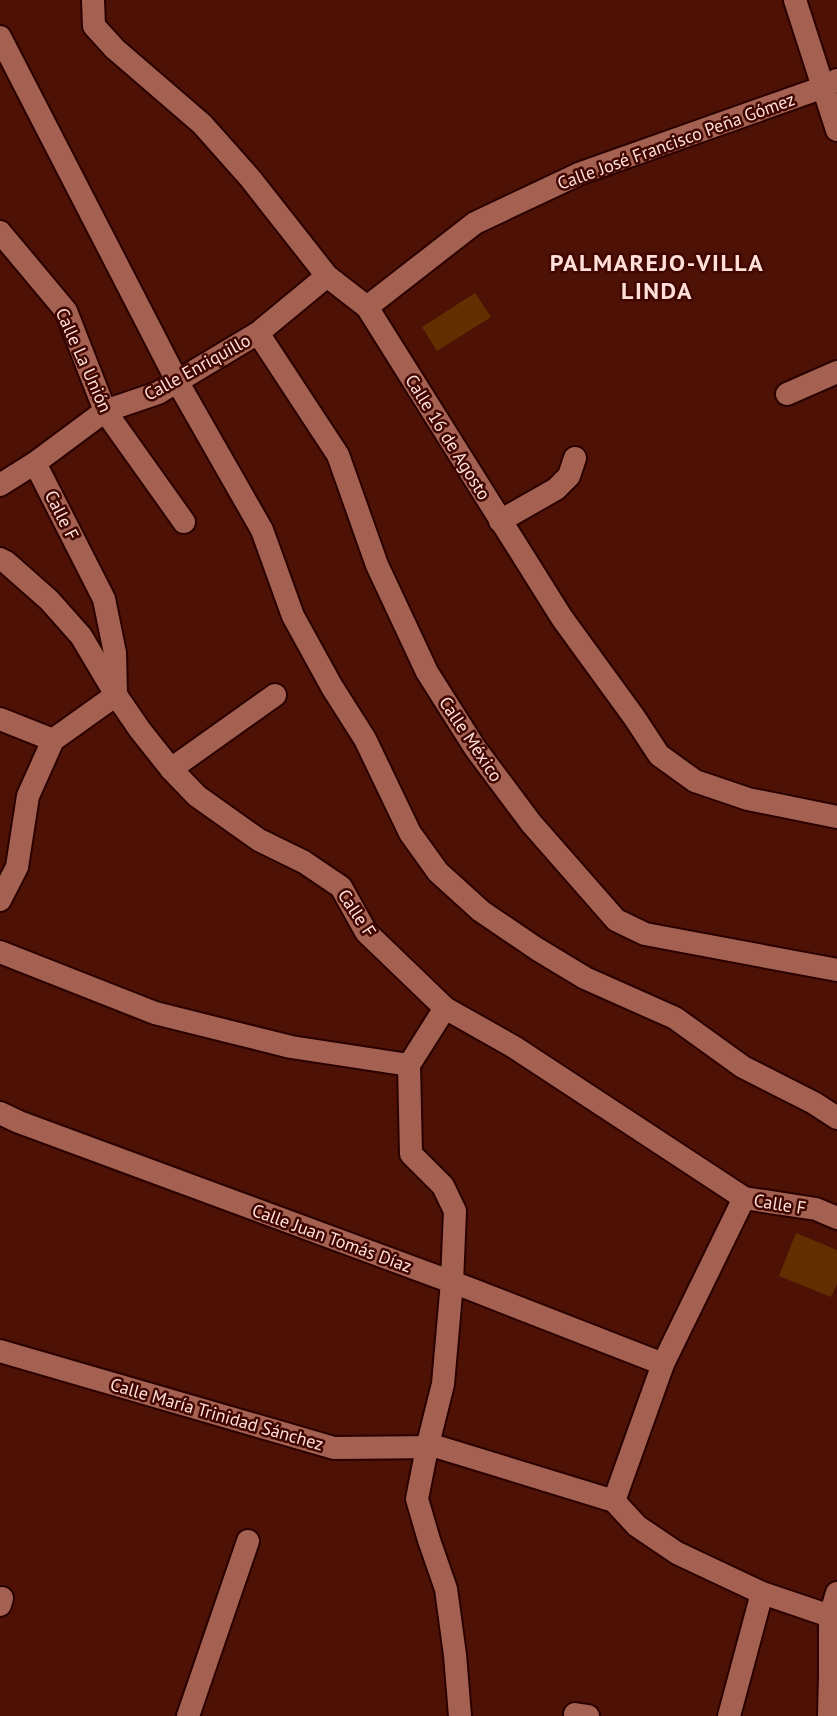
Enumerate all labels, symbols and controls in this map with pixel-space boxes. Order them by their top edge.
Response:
street label: Calle José Francisco Peña Gómez [554,87,798,195]
district label: PALMAREJO-VILLA LINDA [550,247,764,306]
street label: Calle La Unión [51,304,117,416]
street label: Calle Enriquillo [140,328,254,406]
street label: Calle 16 de Agosto [400,370,496,504]
street label: Calle F [40,486,84,544]
street label: Calle México [434,692,508,786]
street label: Calle F [333,885,381,941]
street label: Calle F [752,1189,808,1219]
street label: Calle Juan Tomás Díaz [249,1198,415,1278]
street label: Calle María Trinidad Sánchez [108,1373,326,1455]

